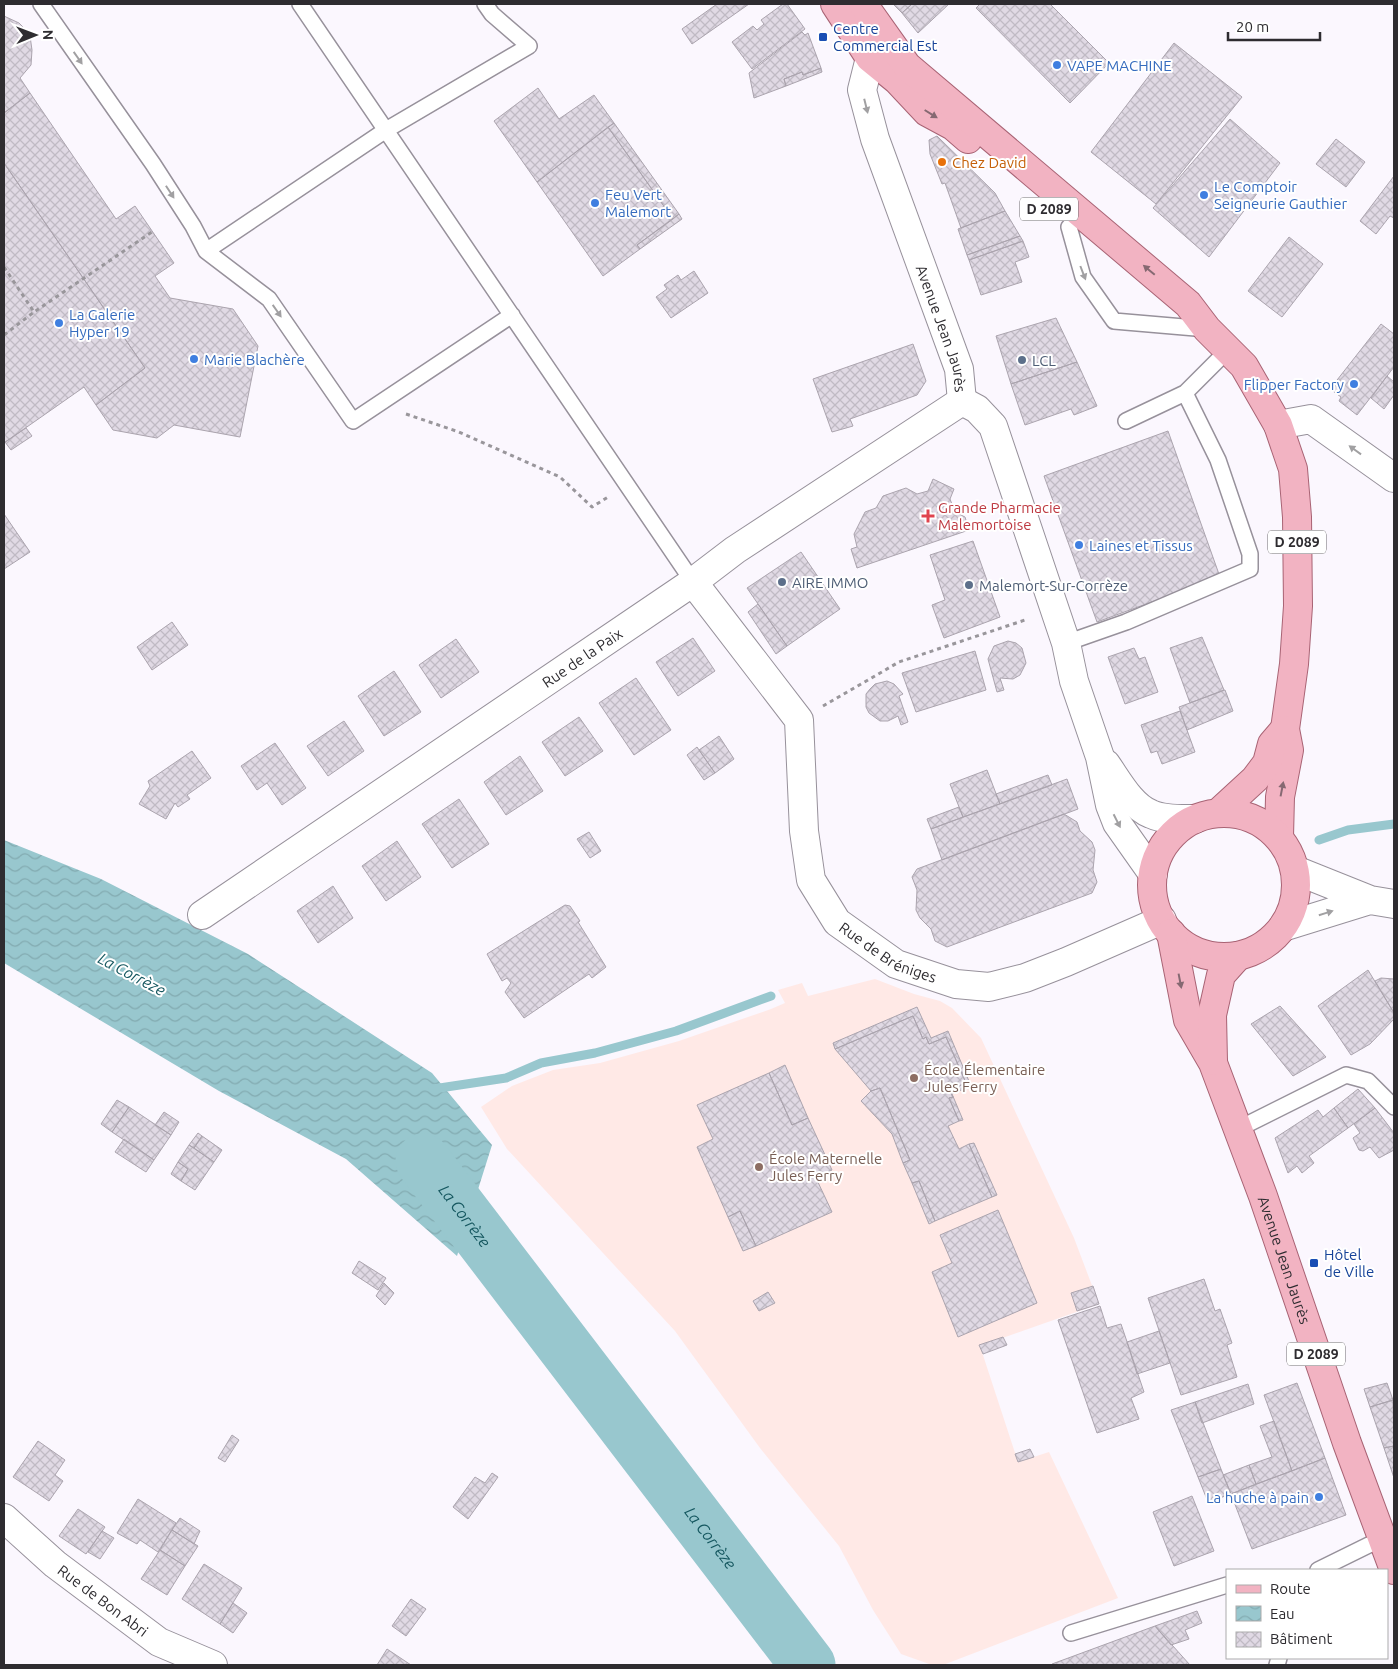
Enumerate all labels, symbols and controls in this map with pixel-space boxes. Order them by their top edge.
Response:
north arrow [10,10,60,60]
scale bar [1228,10,1320,42]
text: 20 m [1236,18,1269,35]
place label: Centre Commercial Est [833,20,937,54]
text: N [40,29,56,40]
marker: Centre Commercial Est [817,31,829,43]
one-way arrow [73,52,83,65]
place label: VAPE MACHINE [1067,57,1172,74]
marker: VAPE MACHINE [1051,59,1063,71]
one-way arrow [862,98,870,113]
one-way arrow [925,110,938,119]
place label: Chez David [952,154,1026,171]
marker: Chez David [936,156,948,168]
place label: Le Comptoir Seigneurie Gauthier [1214,178,1347,212]
one-way arrow [165,185,175,199]
place label: Feu Vert Malemort [605,186,671,220]
marker: Le Comptoir Seigneurie Gauthier [1198,189,1210,201]
marker: Feu Vert Malemort [589,197,601,209]
road number: D 2089 [1020,198,1078,220]
street label: Avenue Jean Jaurès [913,262,970,393]
one-way arrow [1143,264,1155,276]
one-way arrow [1079,266,1087,281]
one-way arrow [272,304,282,317]
place label: La Galerie Hyper 19 [69,306,135,340]
marker: La Galerie Hyper 19 [53,317,65,329]
place label: Marie Blachère [204,351,305,368]
place label: LCL [1032,352,1056,369]
marker: Marie Blachère [188,353,200,365]
marker: LCL [1016,354,1028,366]
place label: Flipper Factory [1244,376,1344,393]
marker: Flipper Factory [1348,378,1360,390]
one-way arrow [1348,445,1362,455]
place label: Grande Pharmacie Malemortoise [938,499,1061,533]
marker: Grande Pharmacie Malemortoise [922,510,934,522]
road number: D 2089 [1268,530,1326,554]
place label: Laines et Tissus [1089,537,1193,554]
marker: Laines et Tissus [1073,539,1085,551]
place label: AIRE IMMO [792,574,868,591]
marker: AIRE IMMO [776,576,788,588]
place label: Malemort-Sur-Corrèze [979,577,1128,594]
marker: Malemort-Sur-Corrèze [963,579,975,591]
street label: Rue de la Paix [539,624,626,691]
one-way arrow [1278,780,1286,796]
one-way arrow [1113,813,1121,828]
one-way arrow [1319,909,1334,917]
street label: Rue de Bréniges [836,918,939,985]
water label: La Corrèze [95,949,169,999]
one-way arrow [1177,973,1185,989]
place label: École Élementaire Jules Ferry [924,1061,1045,1095]
marker: École Élementaire Jules Ferry [908,1072,920,1084]
place label: École Maternelle Jules Ferry [769,1150,882,1184]
marker: École Maternelle Jules Ferry [753,1161,765,1173]
water label: La Corrèze [435,1181,494,1250]
street label: Avenue Jean Jaurès [1255,1194,1314,1326]
place label: Hôtel de Ville [1324,1246,1374,1280]
marker: Hôtel de Ville [1308,1257,1320,1269]
road number: D 2089 [1287,1342,1345,1366]
place label: La huche à pain [1206,1489,1309,1506]
marker: La huche à pain [1313,1491,1325,1503]
water label: La Corrèze [681,1503,740,1572]
street label: Rue de Bon Abri [55,1561,152,1640]
legend [1226,1569,1388,1659]
text: Route [1270,1580,1311,1597]
text: Eau [1270,1605,1295,1622]
text: Bâtiment [1270,1630,1333,1647]

